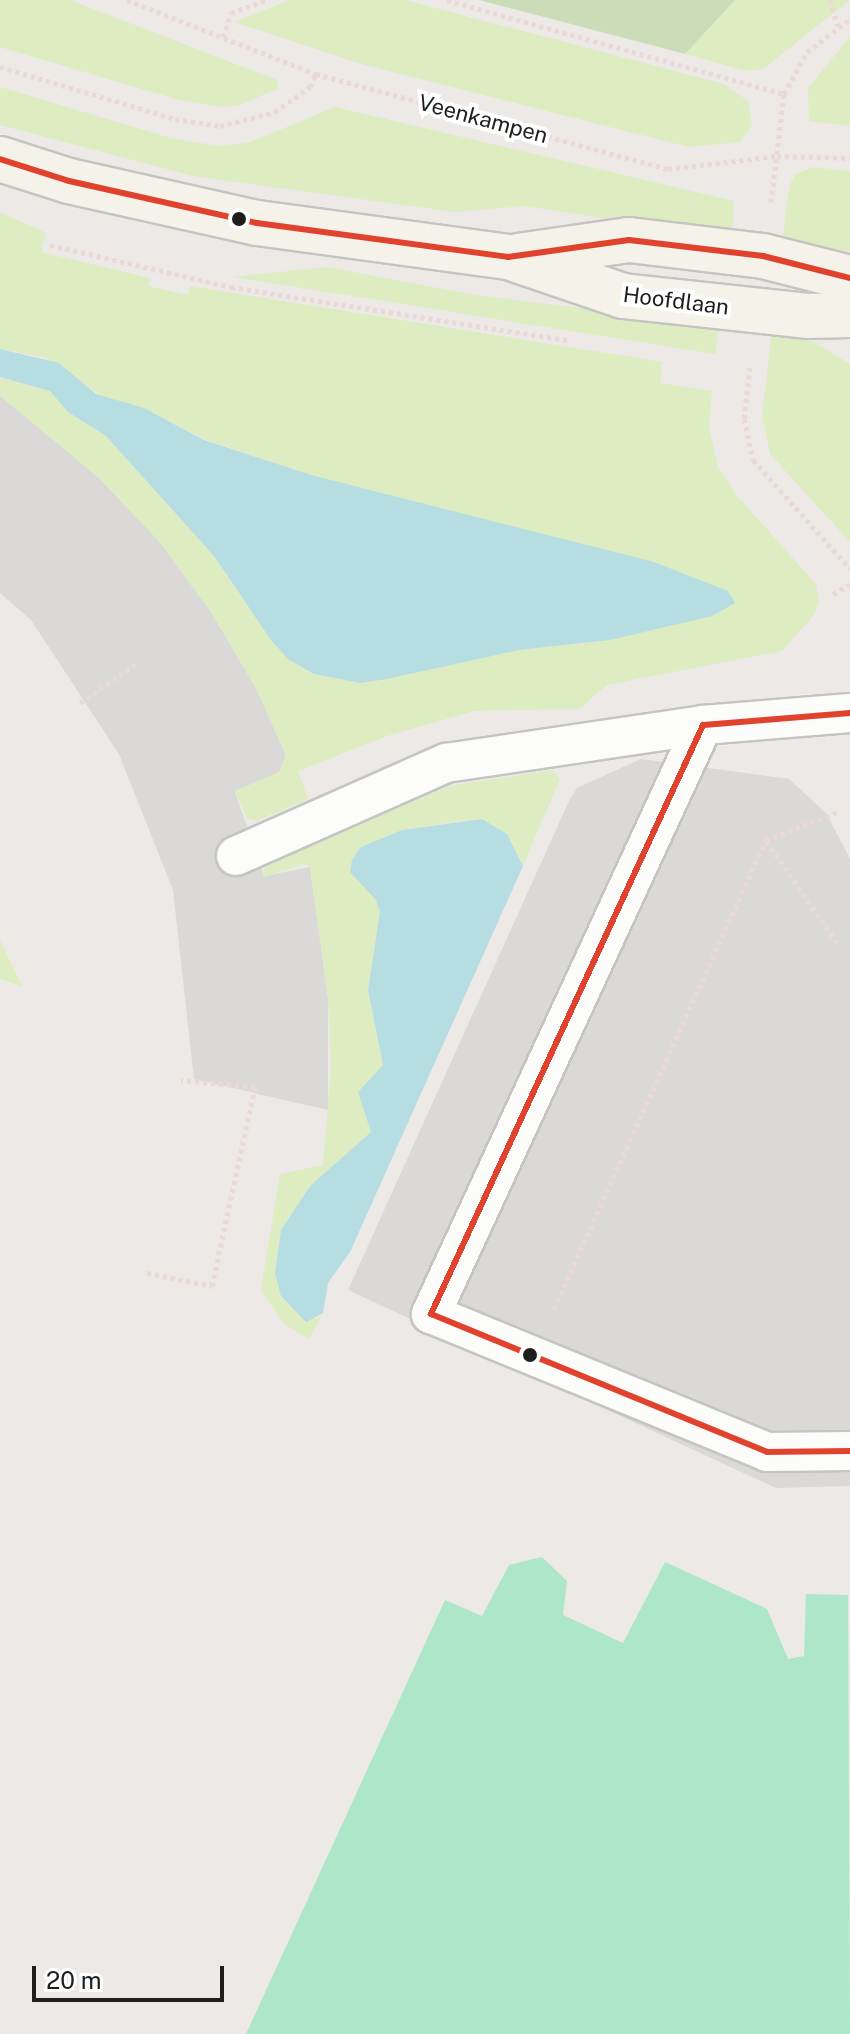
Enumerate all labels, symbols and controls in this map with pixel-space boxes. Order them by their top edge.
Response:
street label: Veenkampen [415,89,551,149]
unlabelled marker [231,211,247,227]
street label: Hoofdlaan [622,281,730,321]
unlabelled marker [522,1347,538,1363]
scale bar [36,1950,228,2000]
text: 20 m [46,1966,102,1994]

